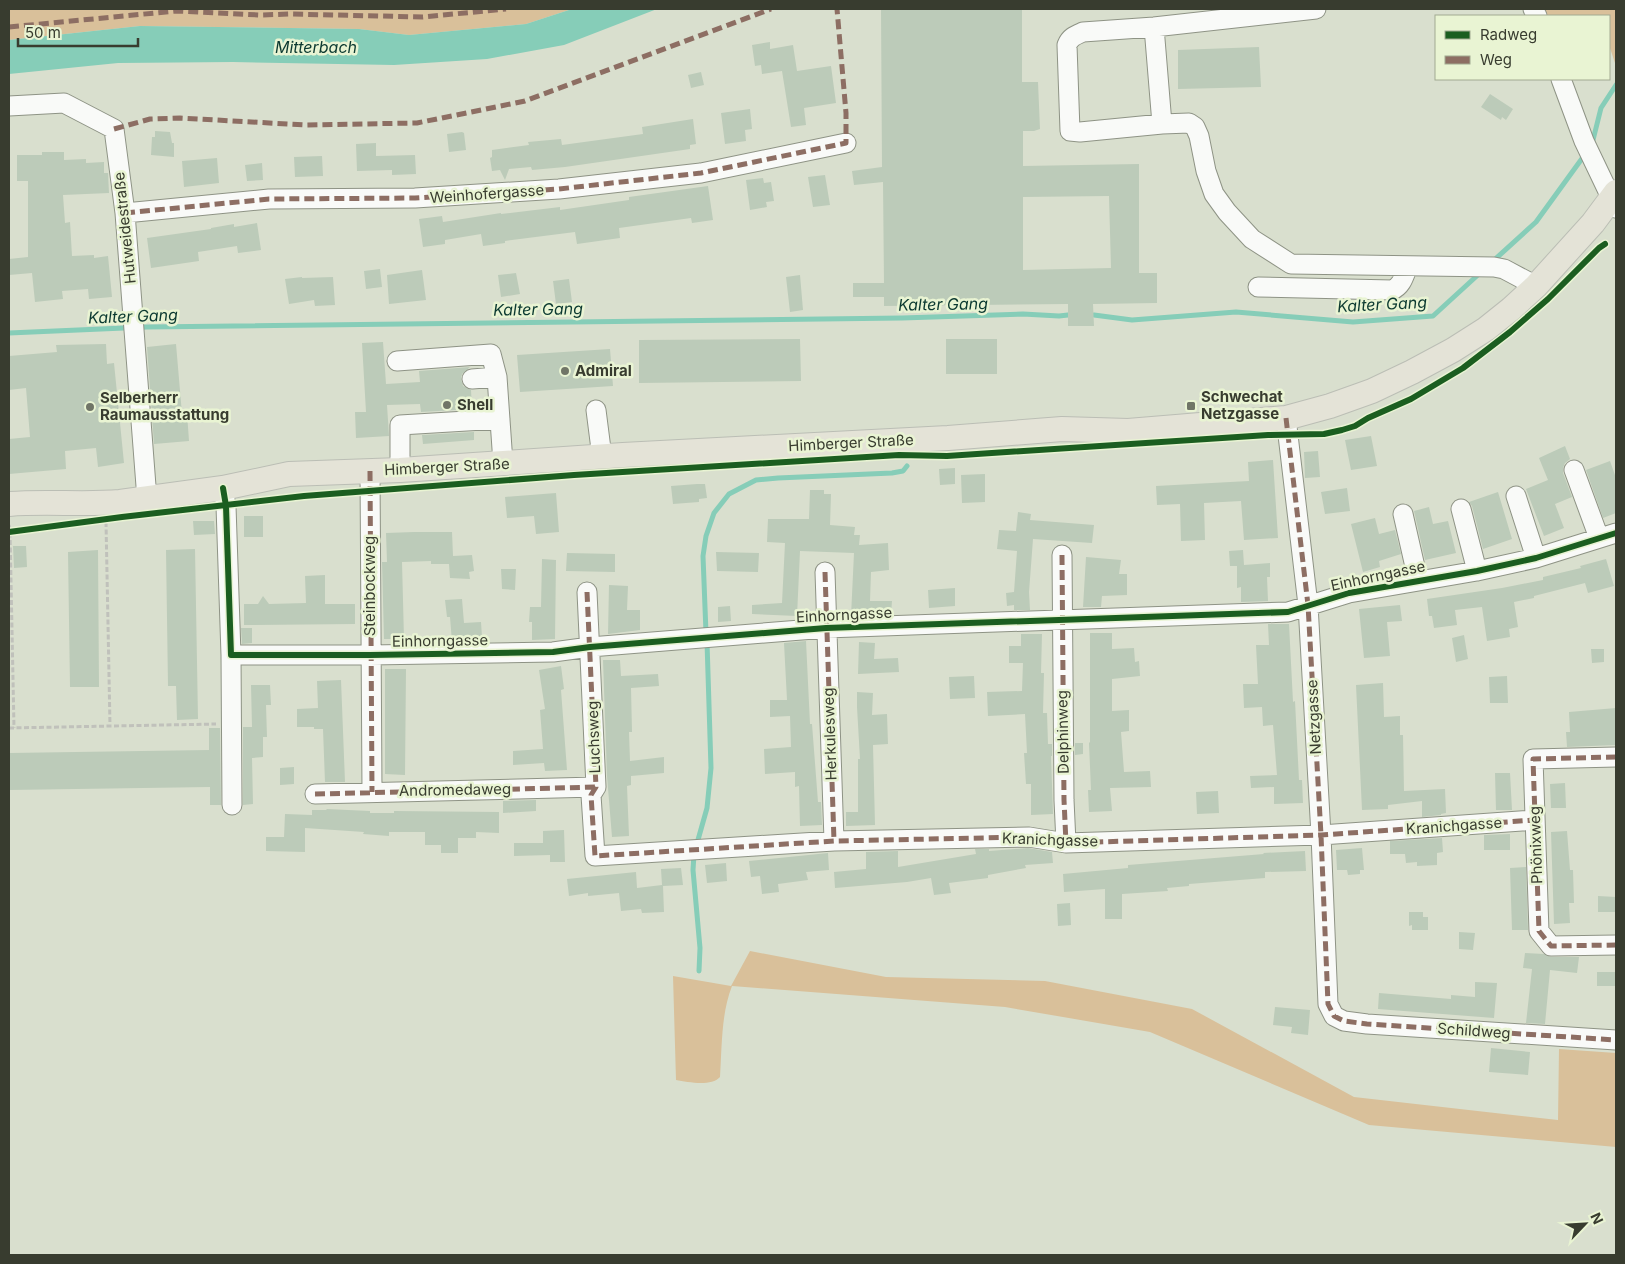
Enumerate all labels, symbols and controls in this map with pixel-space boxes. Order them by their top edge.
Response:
scale bar [18,15,138,47]
legend [1435,15,1610,80]
text: 50 m [25,23,61,42]
text: Radweg [1480,25,1537,44]
water label: Mitterbach [275,37,357,57]
text: Weg [1480,50,1512,69]
street label: Hutweidestraße [109,171,140,285]
street label: Weinhofergasse [429,180,545,207]
water label: Kalter Gang [1337,292,1428,316]
water label: Kalter Gang [898,293,988,315]
water label: Kalter Gang [493,298,583,320]
water label: Kalter Gang [88,304,178,328]
place label: Admiral [575,361,632,380]
marker: Admiral [559,365,571,377]
place label: Schwechat Netzgasse [1201,387,1283,423]
place label: Selberherr Raumausstattung [100,388,229,424]
place label: Shell [457,395,493,414]
marker: Shell [441,399,453,411]
marker: Schwechat Netzgasse [1185,400,1197,412]
marker: Selberherr Raumausstattung [84,401,96,413]
street label: Himberger Straße [788,430,914,455]
street label: Himberger Straße [384,454,510,479]
street label: Steinbockweg [360,536,379,636]
street label: Einhorngasse [1329,556,1427,595]
street label: Einhorngasse [795,602,893,627]
street label: Einhorngasse [392,630,488,651]
street label: Netzgasse [1302,679,1325,755]
street label: Herkulesweg [818,687,841,781]
street label: Delphinweg [1052,690,1073,774]
street label: Luchsweg [583,700,604,774]
street label: Andromedaweg [399,779,511,800]
street label: Phönixweg [1525,806,1546,884]
street label: Kranichgasse [1405,813,1503,838]
street label: Kranichgasse [1002,828,1098,851]
street label: Schildweg [1437,1018,1511,1043]
north arrow [1560,1199,1610,1249]
text: N [1587,1210,1607,1227]

